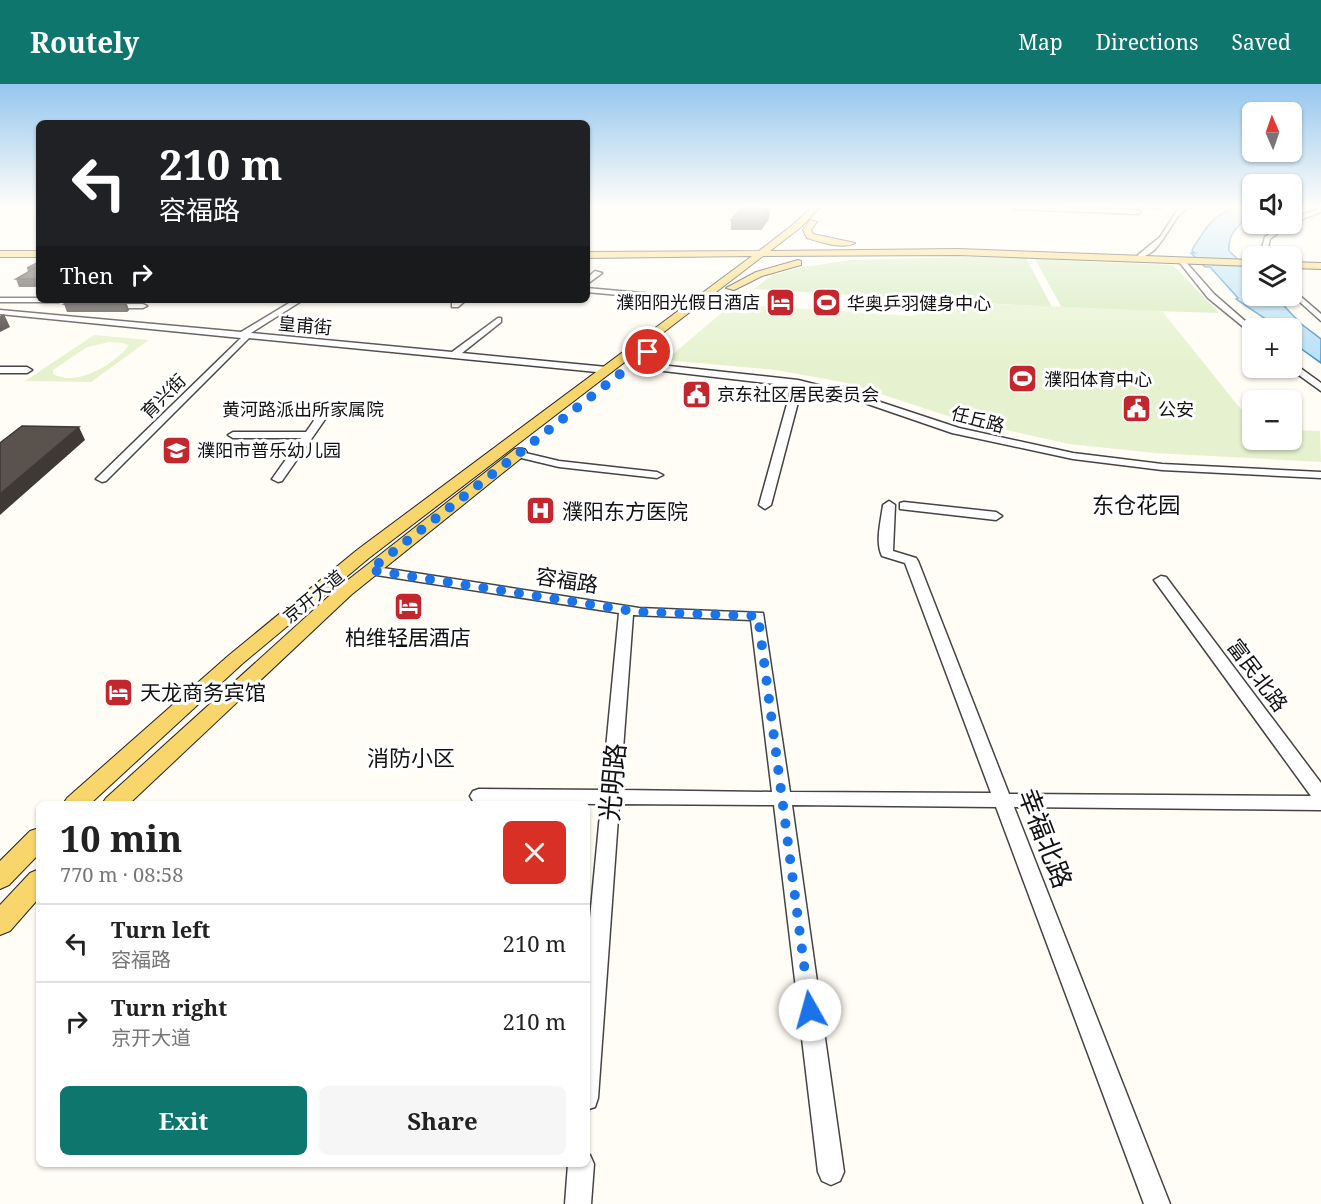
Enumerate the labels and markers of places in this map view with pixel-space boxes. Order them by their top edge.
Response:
hotel icon: 濮阳阳光假日酒店 [765,286,797,318]
sports icon: 华奥乒羽健身中心 [810,287,842,319]
place label: 濮阳阳光假日酒店 [616,290,760,314]
place label: 华奥乒羽健身中心 [847,291,991,315]
pin [622,326,673,377]
sports icon: 濮阳体育中心 [1007,363,1039,395]
place label: 濮阳体育中心 [1044,367,1152,391]
public building icon: 京东社区居民委员会 [680,378,712,410]
place label: 京东社区居民委员会 [717,382,879,406]
public building icon: 公安 [1121,393,1153,425]
place label: 公安 [1158,397,1194,421]
school or university icon: 濮阳市普乐幼儿园 [160,434,192,466]
place label: 濮阳市普乐幼儿园 [197,438,341,462]
hospital icon: 濮阳东方医院 [525,495,557,527]
place label: 濮阳东方医院 [562,497,688,525]
hotel icon: 柏维轻居酒店 [392,590,424,622]
place label: 柏维轻居酒店 [345,623,471,651]
hotel icon: 天龙商务宾馆 [103,676,135,708]
place label: 天龙商务宾馆 [140,678,266,706]

